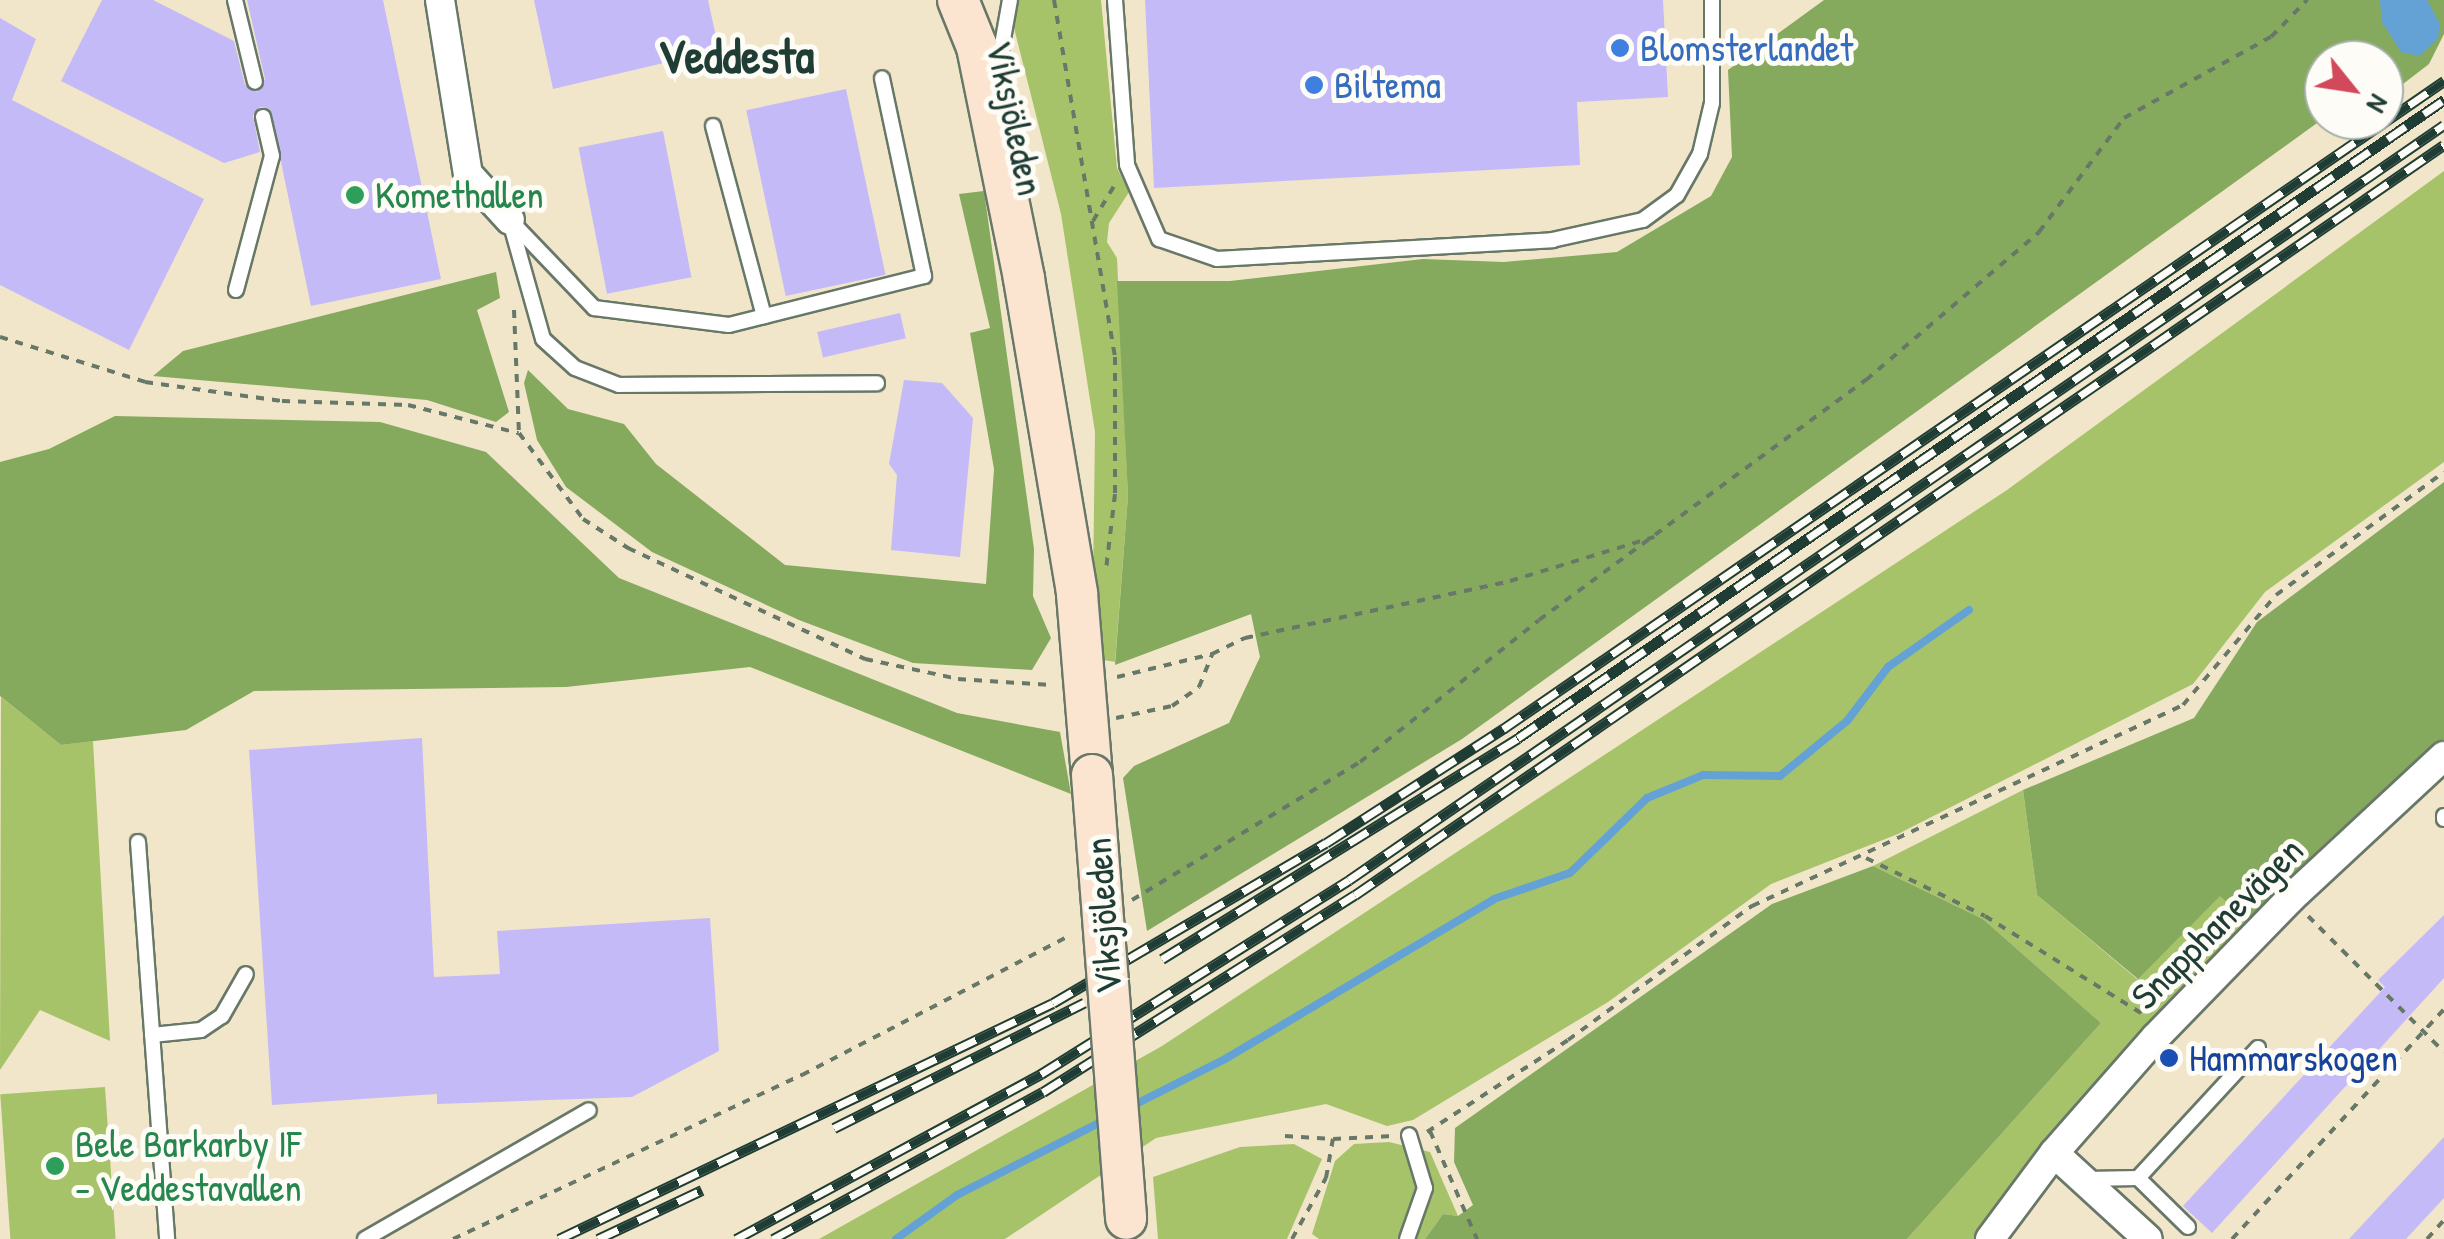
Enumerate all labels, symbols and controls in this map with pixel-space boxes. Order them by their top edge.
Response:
place label: Blomsterlandet [1640,25,1853,71]
district label: Veddesta [658,27,814,85]
street label: Viksjöleden [976,37,1054,199]
marker: Blomsterlandet [1609,37,1631,59]
north arrow [2304,40,2404,140]
place label: Biltema [1334,62,1441,108]
marker: Biltema [1303,74,1325,96]
text: N [2358,88,2398,120]
place label: Komethallen [375,172,544,218]
marker: Komethallen [344,184,366,206]
street label: Snapphanevägen [2122,828,2312,1018]
street label: Viksjöleden [1075,836,1131,996]
place label: Hammarskogen [2189,1035,2398,1081]
marker: Hammarskogen [2158,1047,2180,1069]
place label: Bele Barkarby IF - Veddestavallen [75,1121,302,1210]
marker: Bele Barkarby IF - Veddestavallen [44,1155,66,1177]

